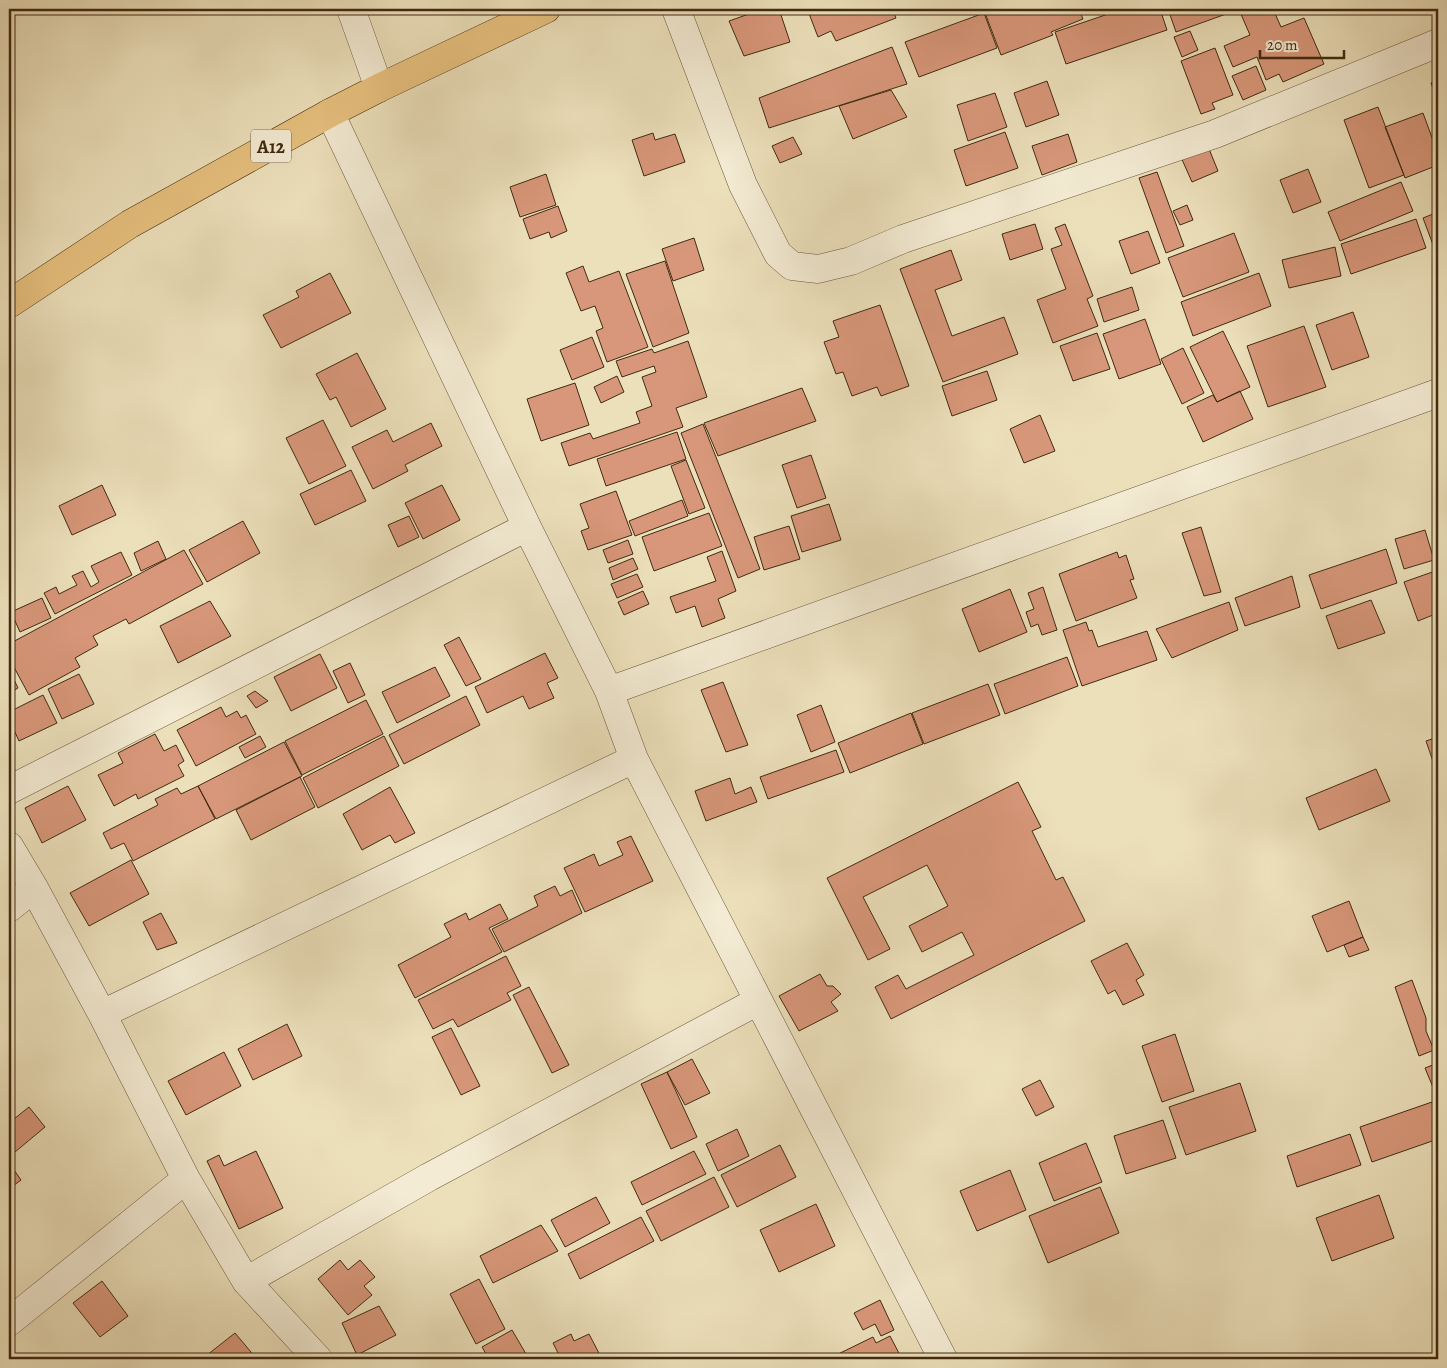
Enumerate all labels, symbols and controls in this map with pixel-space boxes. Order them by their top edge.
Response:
scale bar [1260,28,1343,60]
text: 20 m [1267,35,1298,55]
road number: A12 [251,130,291,162]

